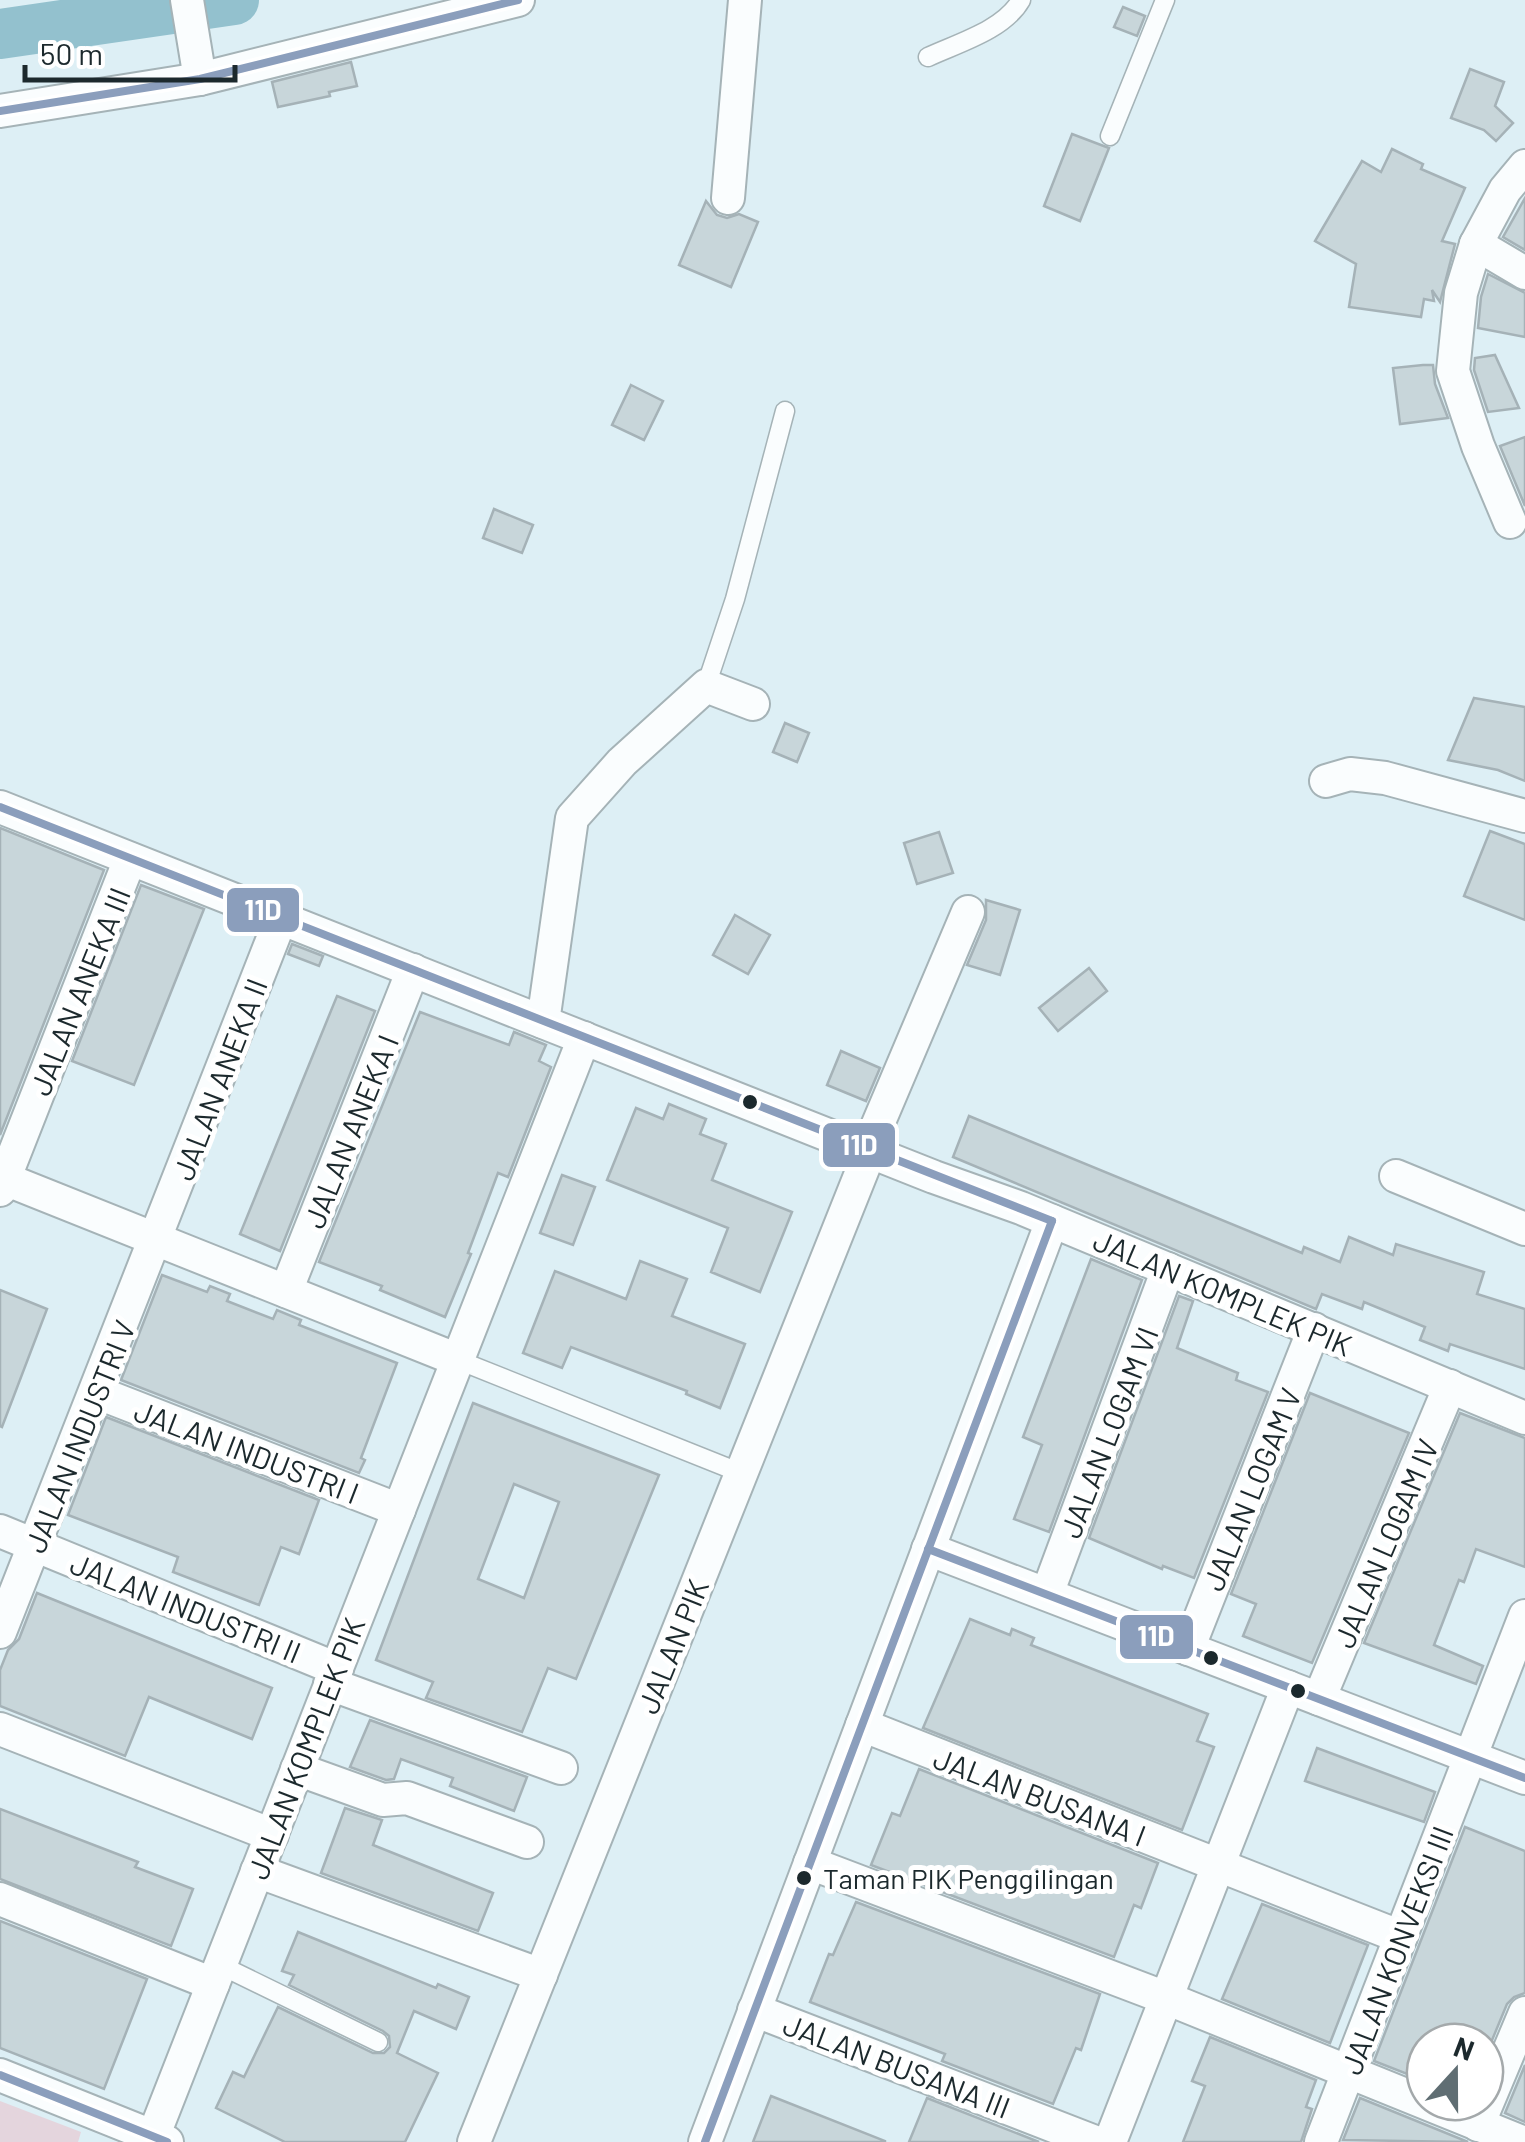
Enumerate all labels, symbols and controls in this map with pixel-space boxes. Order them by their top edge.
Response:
scale bar [25,20,235,82]
text: 50 m [40,35,103,71]
street label: JALAN ANEKA III [21,882,137,1100]
line badge: 11D [225,886,301,934]
text: 11D [244,892,282,926]
street label: JALAN ANEKA II [164,973,274,1185]
street label: JALAN ANEKA I [295,1029,405,1233]
unlabelled marker [740,1092,760,1112]
line badge: 11D [821,1121,897,1169]
text: 11D [840,1127,878,1161]
street label: JALAN KOMPLEK PIK [1088,1221,1358,1363]
street label: JALAN INDUSTRI V [16,1315,142,1557]
street label: JALAN LOGAM VI [1051,1321,1165,1543]
street label: JALAN LOGAM V [1194,1382,1308,1596]
street label: JALAN INDUSTRI I [130,1392,364,1510]
street label: JALAN LOGAM IV [1325,1433,1445,1653]
street label: JALAN INDUSTRI II [66,1544,306,1670]
street label: JALAN PIK [629,1573,715,1719]
street label: JALAN KOMPLEK PIK [239,1612,371,1884]
line badge: 11D [1118,1613,1195,1661]
text: 11D [1137,1618,1175,1652]
unlabelled marker [1201,1648,1221,1668]
unlabelled marker [1288,1681,1308,1701]
street label: JALAN BUSANA I [929,1739,1151,1853]
street label: JALAN KONVEKSI III [1332,1821,1460,2079]
place label: Taman PIK Penggilingan [823,1861,1114,1895]
marker: Taman PIK Penggilingan [794,1868,814,1888]
street label: JALAN BUSANA III [779,2005,1015,2125]
north arrow [1405,2022,1505,2122]
text: N [1450,2029,1479,2067]

